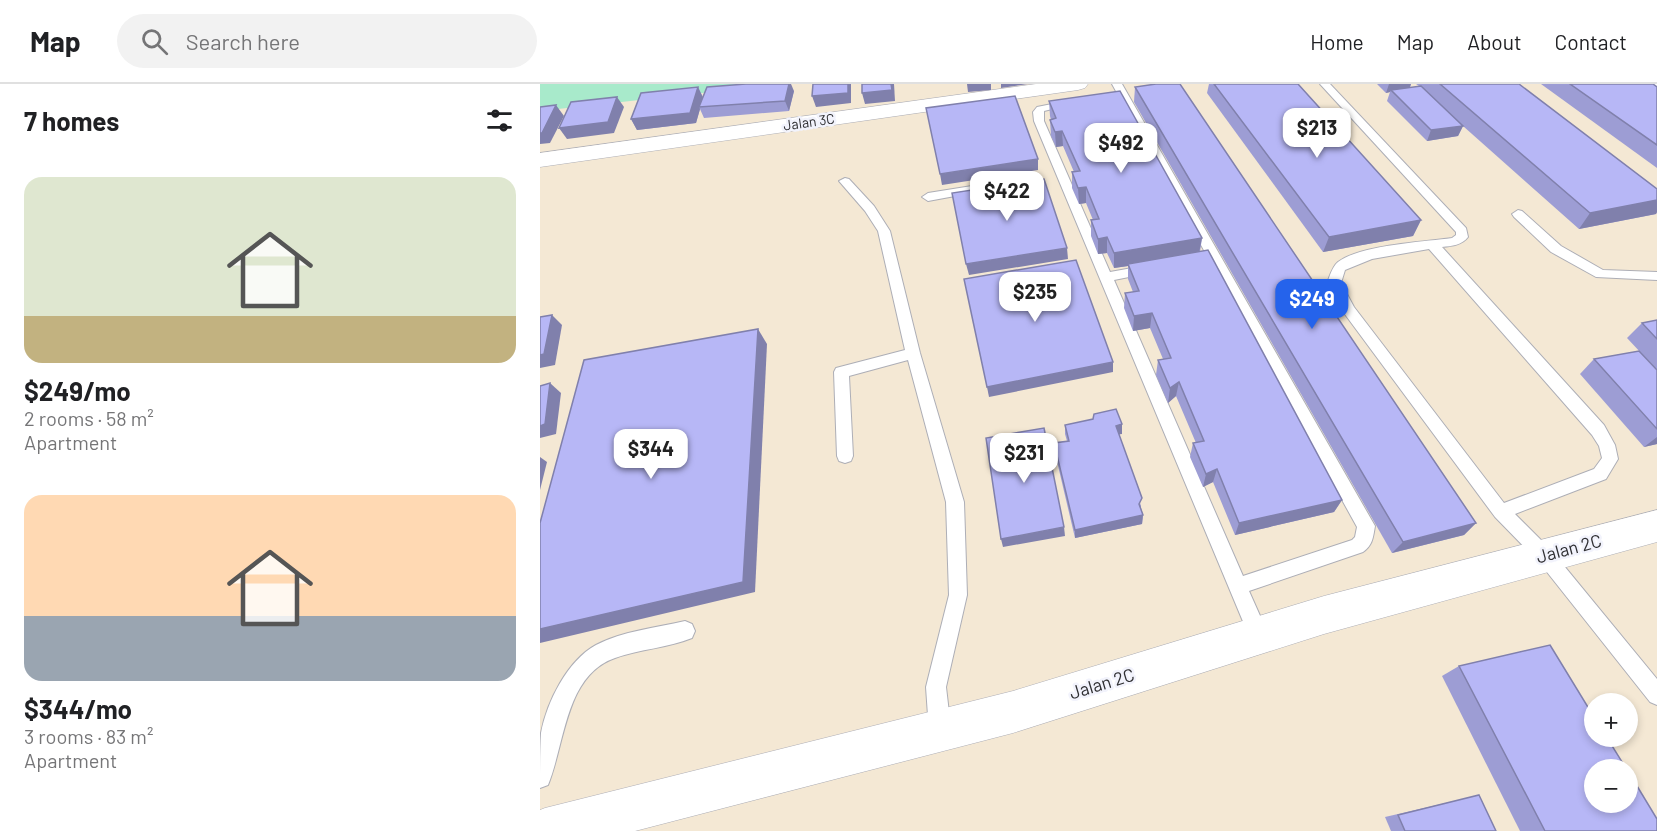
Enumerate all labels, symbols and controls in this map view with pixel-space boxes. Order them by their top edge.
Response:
search box [117,14,537,68]
text: Map [30,24,81,58]
icon: search [138,25,171,58]
text: Search here [186,28,300,54]
text: Home [1310,29,1364,54]
text: Map [1397,29,1434,54]
text: About [1467,29,1522,54]
text: Contact [1555,29,1627,54]
icon: filters [483,104,516,137]
text: 7 homes [24,105,119,136]
pin: $213 [1281,108,1353,159]
street label: Jalan 3C [782,109,836,134]
text: $213 [1297,115,1337,139]
pin: $492 [1085,123,1157,174]
text: $492 [1098,130,1144,154]
pin: $422 [971,171,1043,222]
text: $422 [984,178,1030,202]
icon: home [216,216,324,324]
pin: $235 [999,272,1071,323]
text: $235 [1013,279,1057,303]
pin: $249 [1276,279,1348,330]
text: $249 [1289,286,1335,310]
text: $249/mo [24,375,131,406]
text: 2 rooms · 58 m² [24,406,154,430]
pin: $344 [615,429,687,480]
text: Apartment [24,430,117,454]
pin: $231 [988,433,1060,484]
text: $344 [628,436,674,460]
text: $231 [1004,440,1044,464]
street label: Jalan 2C [1534,529,1604,567]
icon: home [216,534,324,642]
street label: Jalan 2C [1067,663,1137,703]
text: $344/mo [24,693,132,724]
map controls [1584,693,1638,813]
button: + [1584,693,1638,747]
text: 3 rooms · 83 m² [24,724,153,748]
text: Apartment [24,748,117,772]
button: − [1584,759,1638,813]

